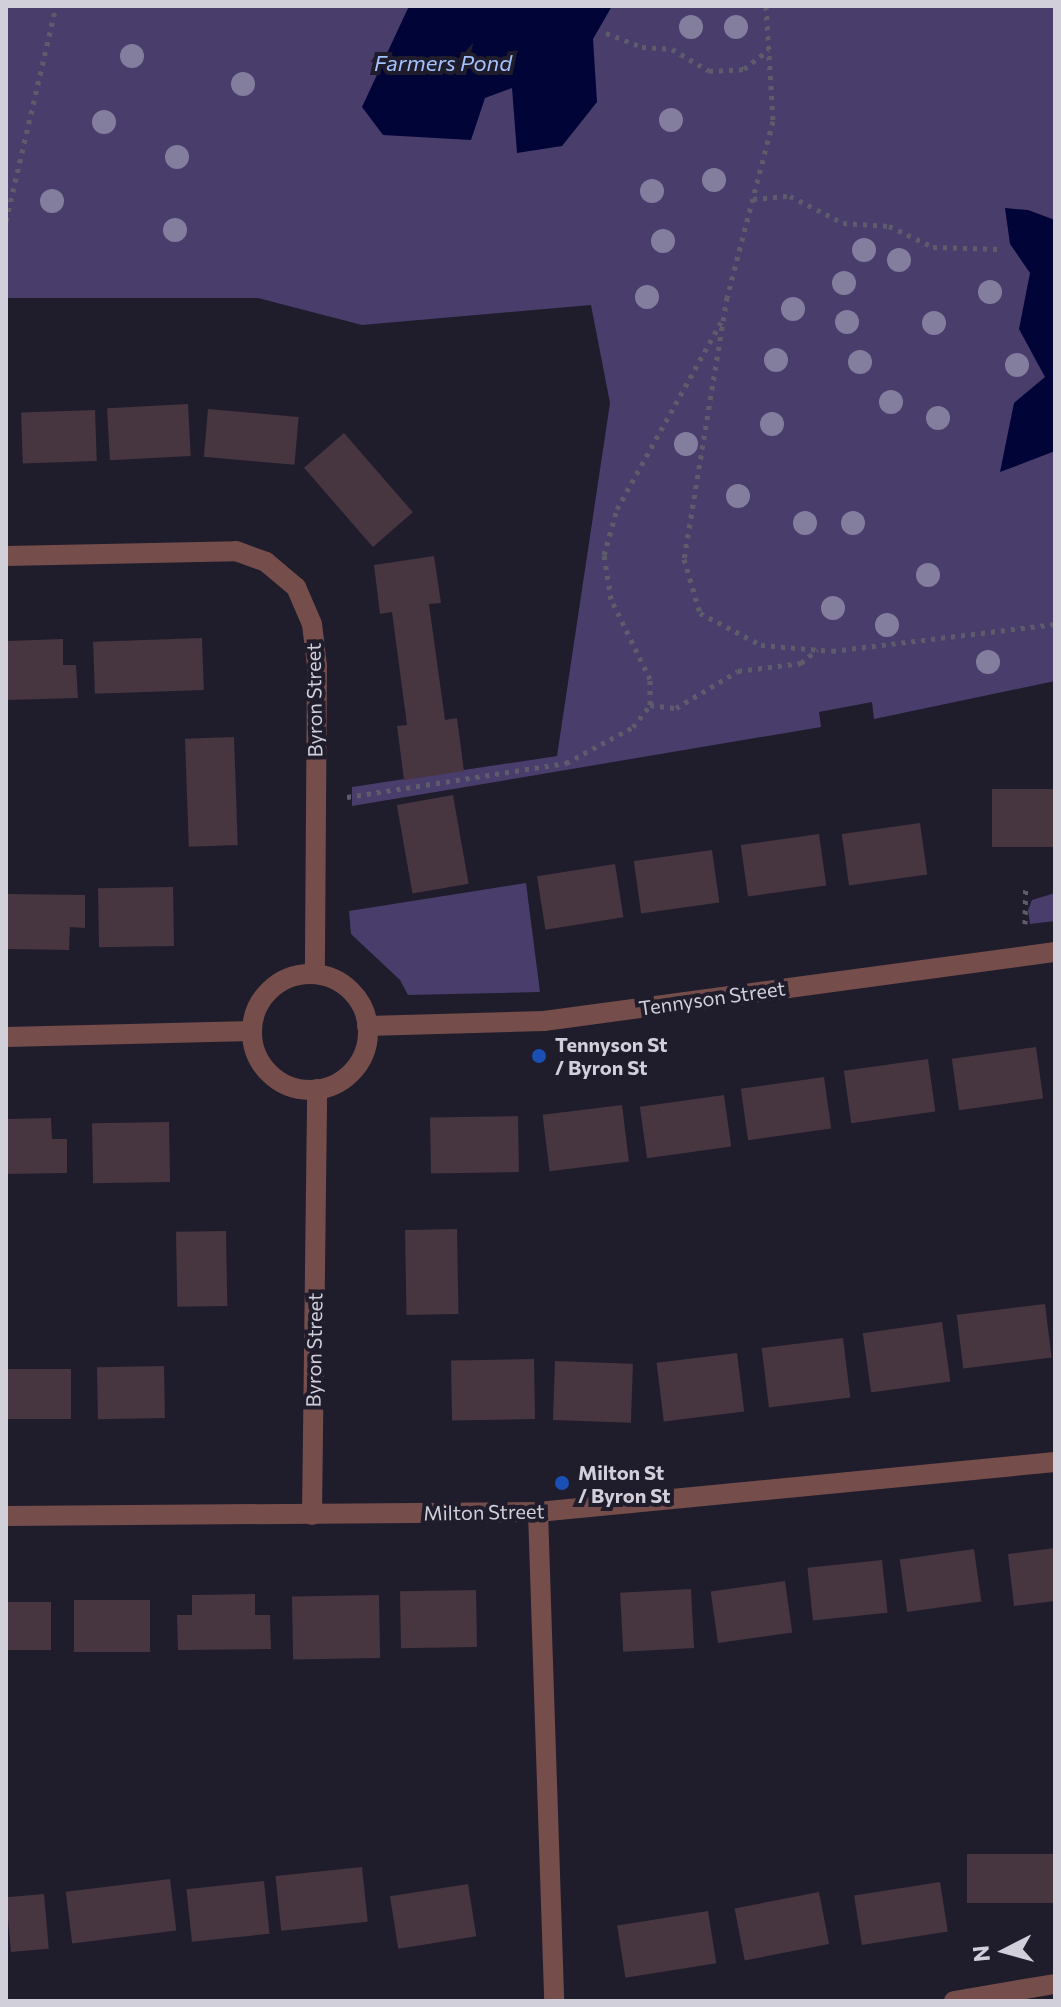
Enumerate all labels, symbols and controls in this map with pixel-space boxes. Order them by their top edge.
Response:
water label: Farmers Pond [374,50,512,76]
street label: Byron Street [301,643,327,757]
street label: Tennyson Street [637,976,787,1020]
place label: Tennyson St / Byron St [555,1032,667,1079]
marker: Tennyson St / Byron St [530,1047,548,1065]
street label: Byron Street [301,1293,327,1407]
place label: Milton St / Byron St [578,1460,670,1507]
marker: Milton St / Byron St [553,1474,571,1492]
street label: Milton Street [423,1499,545,1525]
north arrow [965,1911,1045,1991]
text: N [966,1944,995,1963]

